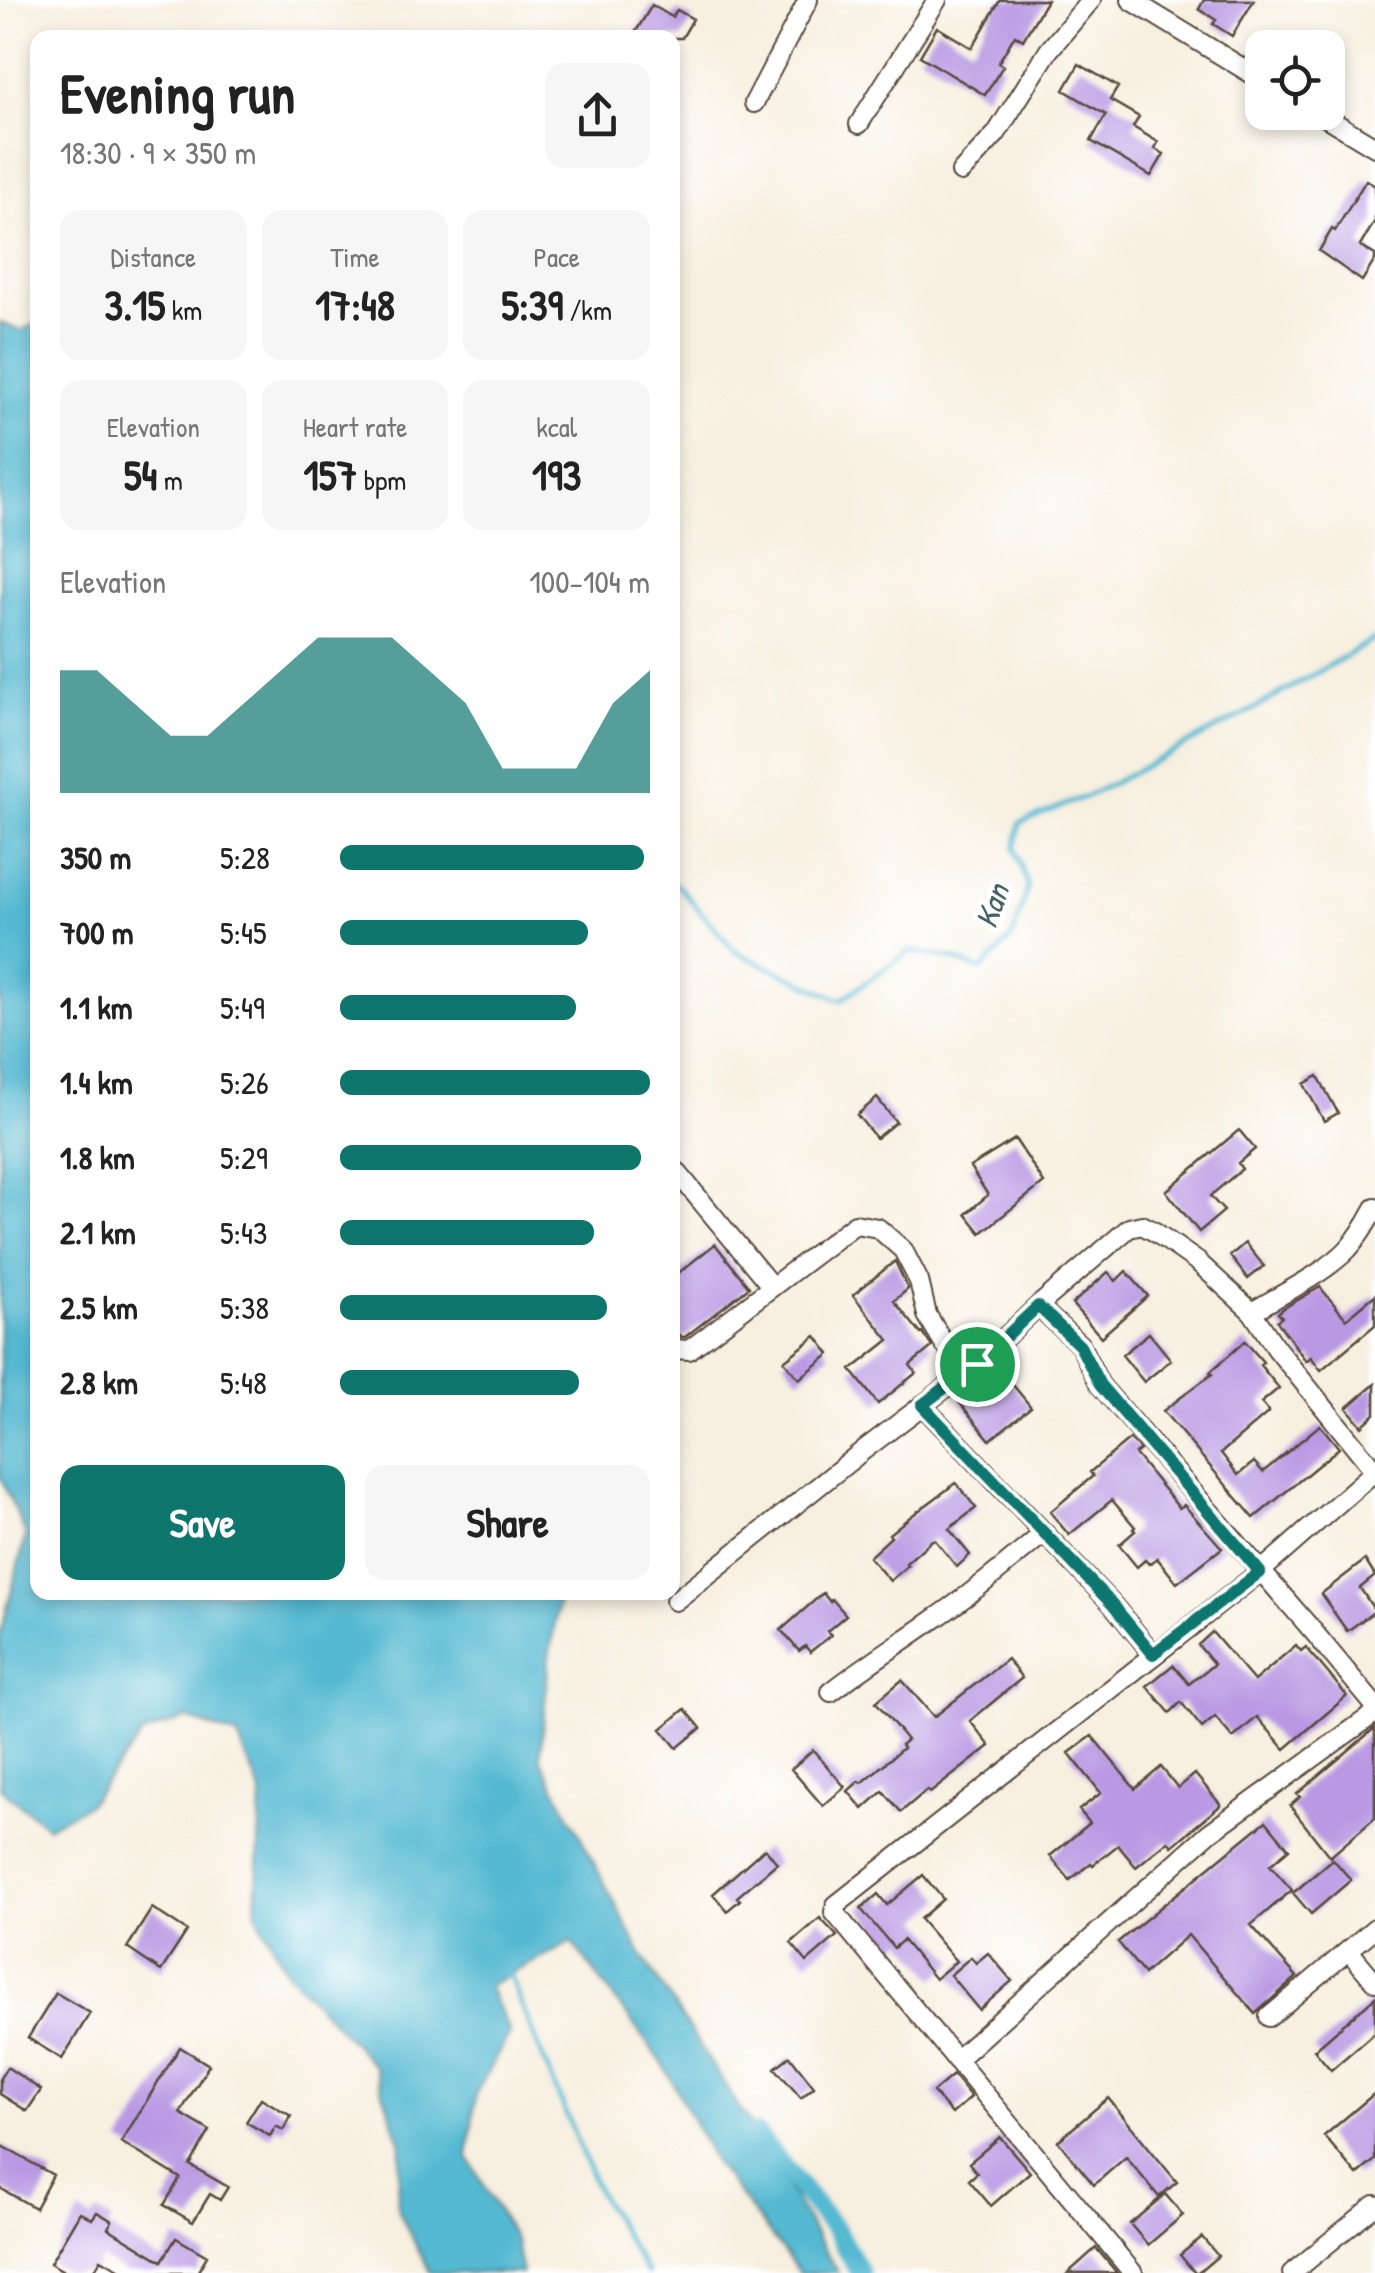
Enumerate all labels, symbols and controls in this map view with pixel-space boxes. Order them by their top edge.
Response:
map controls [1245,30,1345,130]
button: locate [1245,30,1345,130]
text: Evening run [60,56,295,130]
button: share [545,63,650,168]
text: 18:30 · 9 × 350 m [60,131,256,174]
text: Distance [111,238,196,276]
text: Time [330,238,380,276]
text: Pace [533,238,580,276]
text: 3.15 [104,276,165,333]
text: 17:48 [315,276,395,333]
text: 5:39 [501,276,563,333]
text: km [165,291,202,329]
text: /km [563,291,612,329]
text: Elevation [107,408,200,446]
text: Heart rate [303,408,407,446]
text: kcal [536,408,577,446]
text: 54 [124,446,157,503]
text: 157 [304,446,357,503]
text: 193 [532,446,581,503]
text: m [157,461,183,499]
text: bpm [357,461,406,499]
text: Elevation [60,560,166,603]
text: 100–104 m [529,560,650,603]
text: 350 m [60,836,131,879]
text: 5:28 [220,836,270,879]
water label: Kan [964,876,1020,934]
text: 700 m [60,911,134,954]
text: 5:45 [220,911,267,954]
text: 1.1 km [60,986,132,1029]
text: 5:49 [220,986,265,1029]
text: 1.4 km [60,1061,133,1104]
text: 5:26 [220,1061,269,1104]
text: 1.8 km [60,1136,135,1179]
text: 5:29 [220,1136,268,1179]
text: 2.1 km [60,1211,136,1254]
text: 5:43 [220,1211,267,1254]
text: 2.5 km [60,1286,138,1329]
text: 5:38 [220,1286,269,1329]
pin [935,1322,1020,1407]
icon: arrive [950,1337,1005,1392]
text: 2.8 km [60,1361,138,1404]
text: 5:48 [220,1361,267,1404]
button: Save [60,1465,345,1580]
button: Share [365,1465,650,1580]

